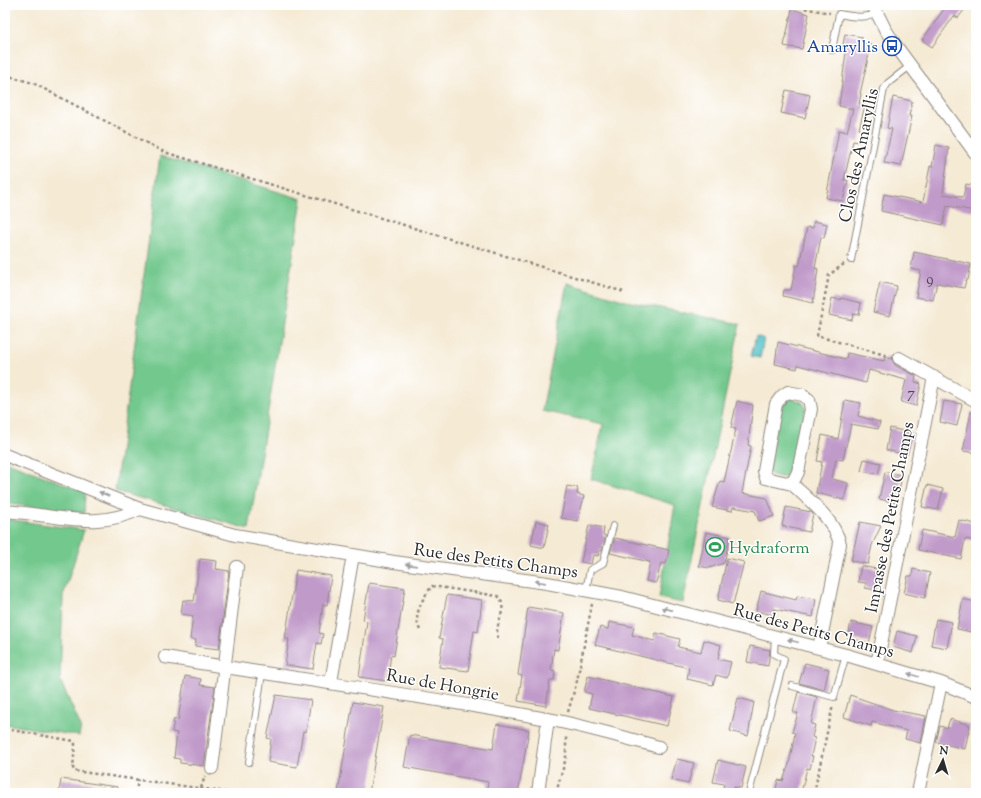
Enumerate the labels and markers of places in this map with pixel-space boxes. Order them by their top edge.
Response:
bus stop icon: Amaryllis [881,35,903,57]
place label: Amaryllis [807,36,878,60]
sports icon: Hydraform [704,536,726,558]
place label: Hydraform [729,537,810,561]

